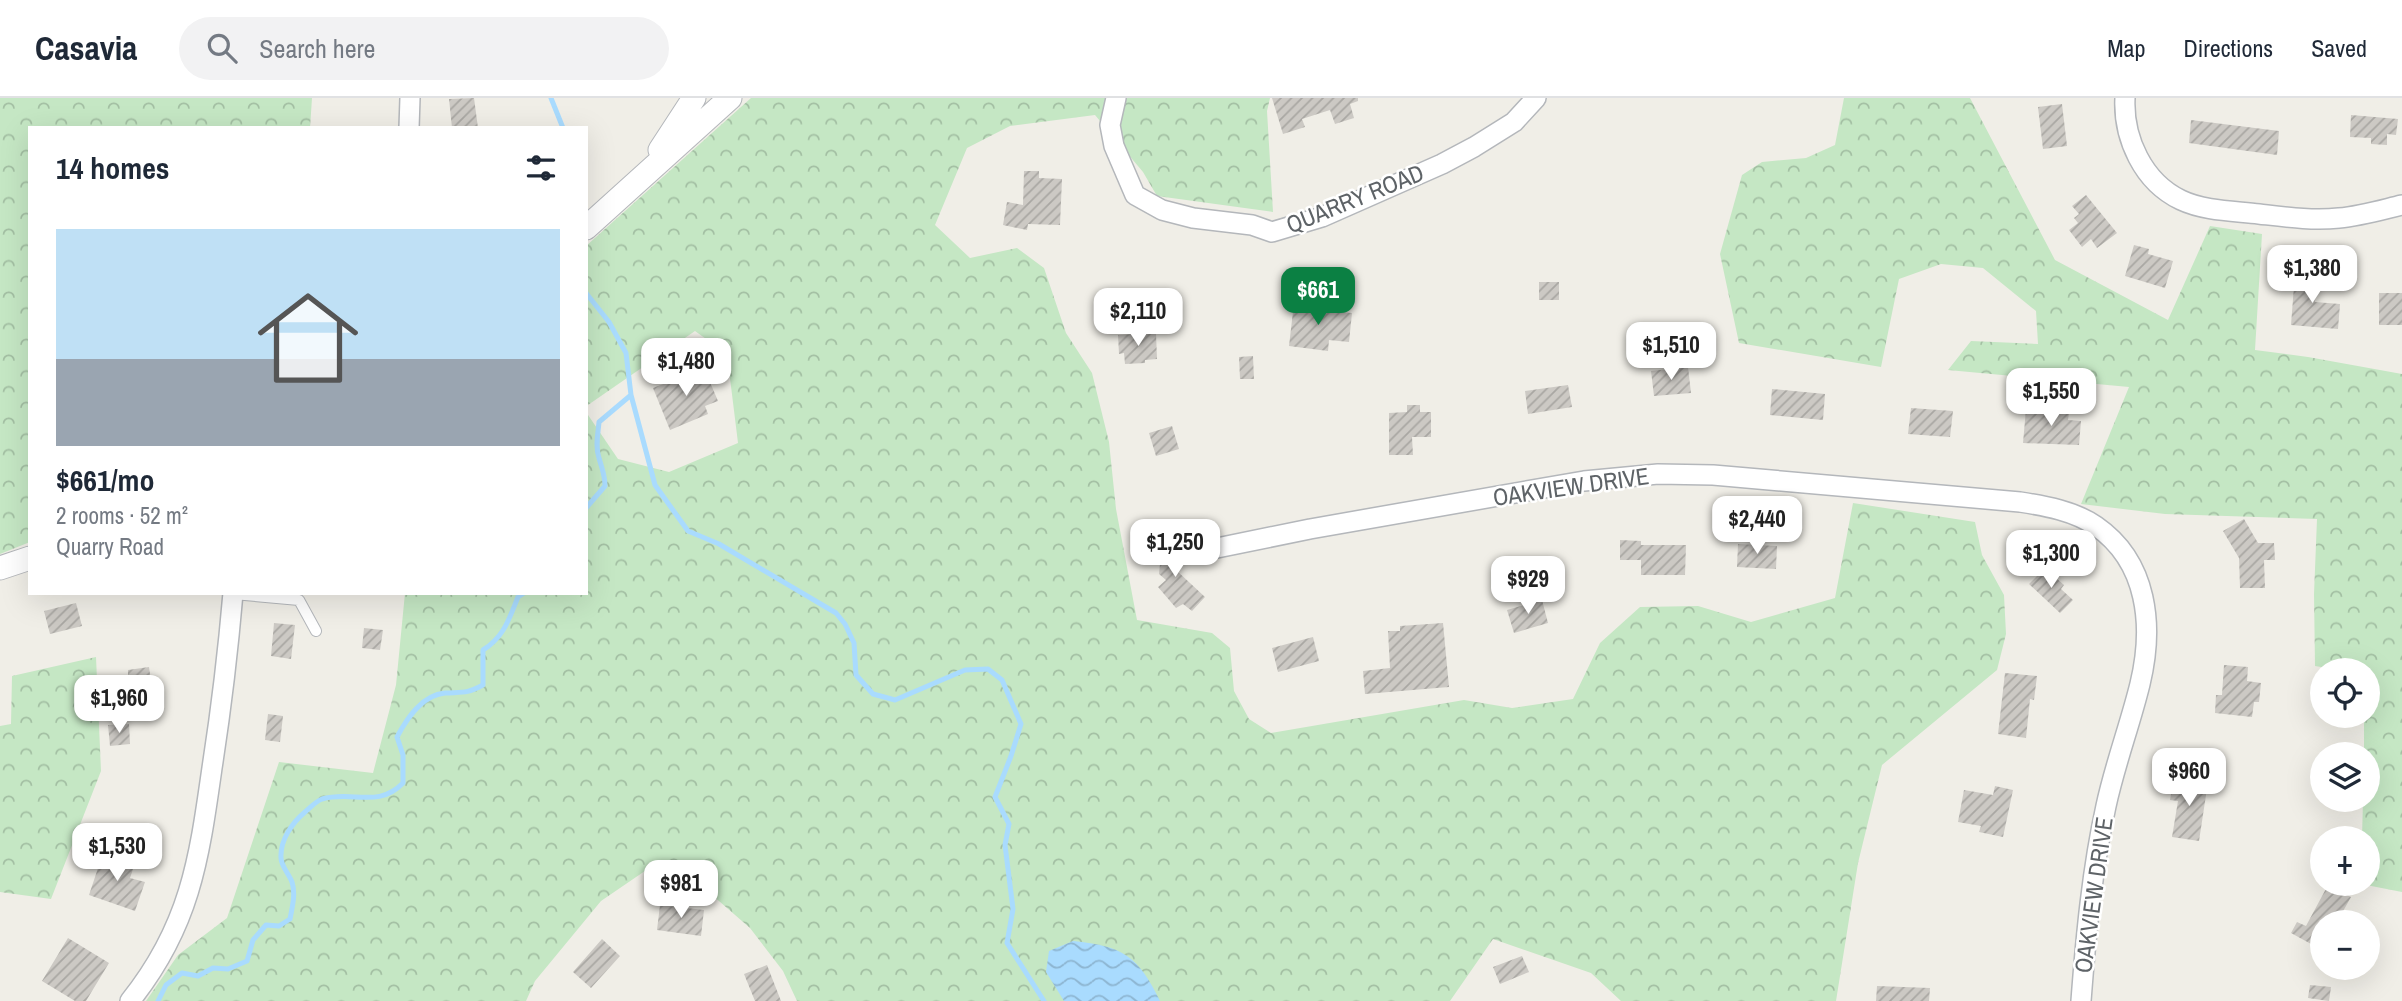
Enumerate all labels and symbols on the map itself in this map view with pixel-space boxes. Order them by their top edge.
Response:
street label: QUARRY ROAD [1281,156,1428,240]
pin: $1,380 [2255,246,2369,305]
pin: $661 [1277,268,1359,327]
pin: $2,110 [1081,288,1195,348]
pin: $1,510 [1614,322,1728,382]
pin: $1,480 [629,338,743,398]
pin: $1,550 [1994,368,2108,428]
street label: OAKVIEW DRIVE [1491,459,1651,513]
pin: $2,440 [1700,496,1814,556]
pin: $1,250 [1118,519,1232,579]
pin: $1,300 [1994,531,2108,590]
pin: $929 [1487,556,1569,616]
pin: $1,960 [62,676,176,735]
pin: $960 [2148,748,2230,808]
street label: OAKVIEW DRIVE [2066,815,2120,975]
pin: $1,530 [60,824,174,883]
pin: $981 [640,860,722,920]

